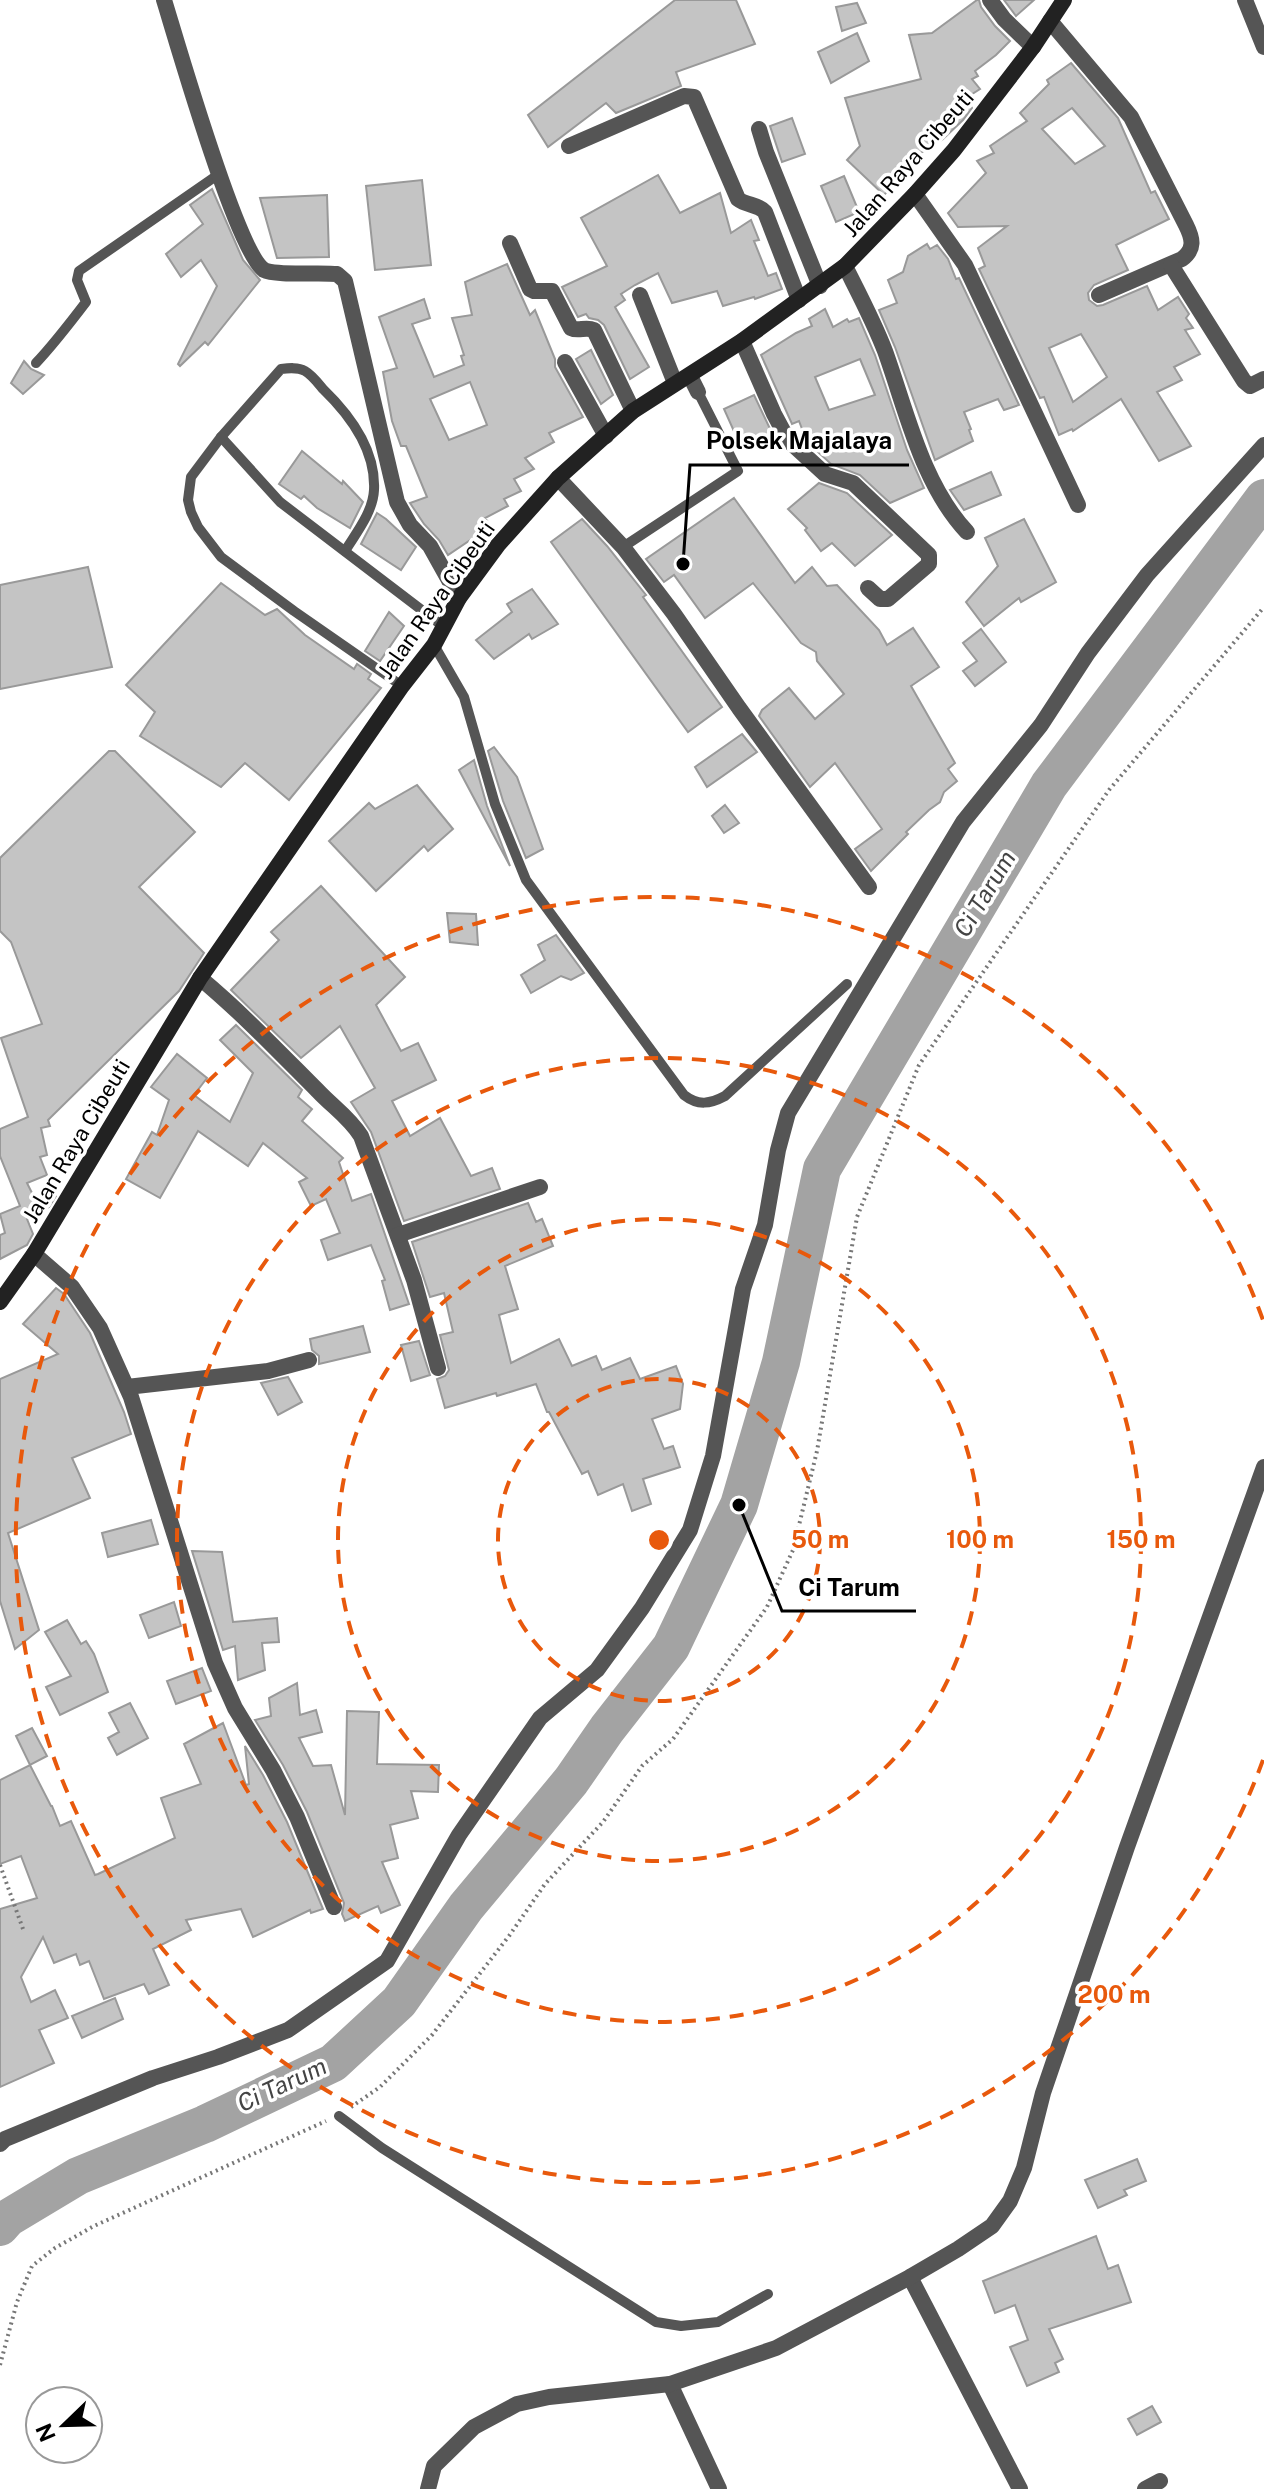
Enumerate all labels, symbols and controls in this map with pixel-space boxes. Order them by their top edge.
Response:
street label: Jalan Raya Cibeuti [837,84,979,242]
callout: Polsek Majalaya [690,417,909,465]
text: Polsek Majalaya [706,426,892,454]
street label: Jalan Raya Cibeuti [372,516,500,684]
water label: Ci Tarum [948,845,1021,942]
street label: Jalan Raya Cibeuti [17,1055,135,1227]
text: 50 m [791,1525,849,1553]
text: 100 m [946,1525,1014,1553]
text: 150 m [1107,1525,1175,1553]
centre of rings [645,1526,673,1554]
callout: Ci Tarum [782,1563,916,1611]
text: Ci Tarum [798,1573,900,1601]
text: 200 m [1077,1980,1151,2008]
water label: Ci Tarum [232,2051,331,2117]
north arrow [24,2385,104,2465]
text: N [30,2420,61,2446]

